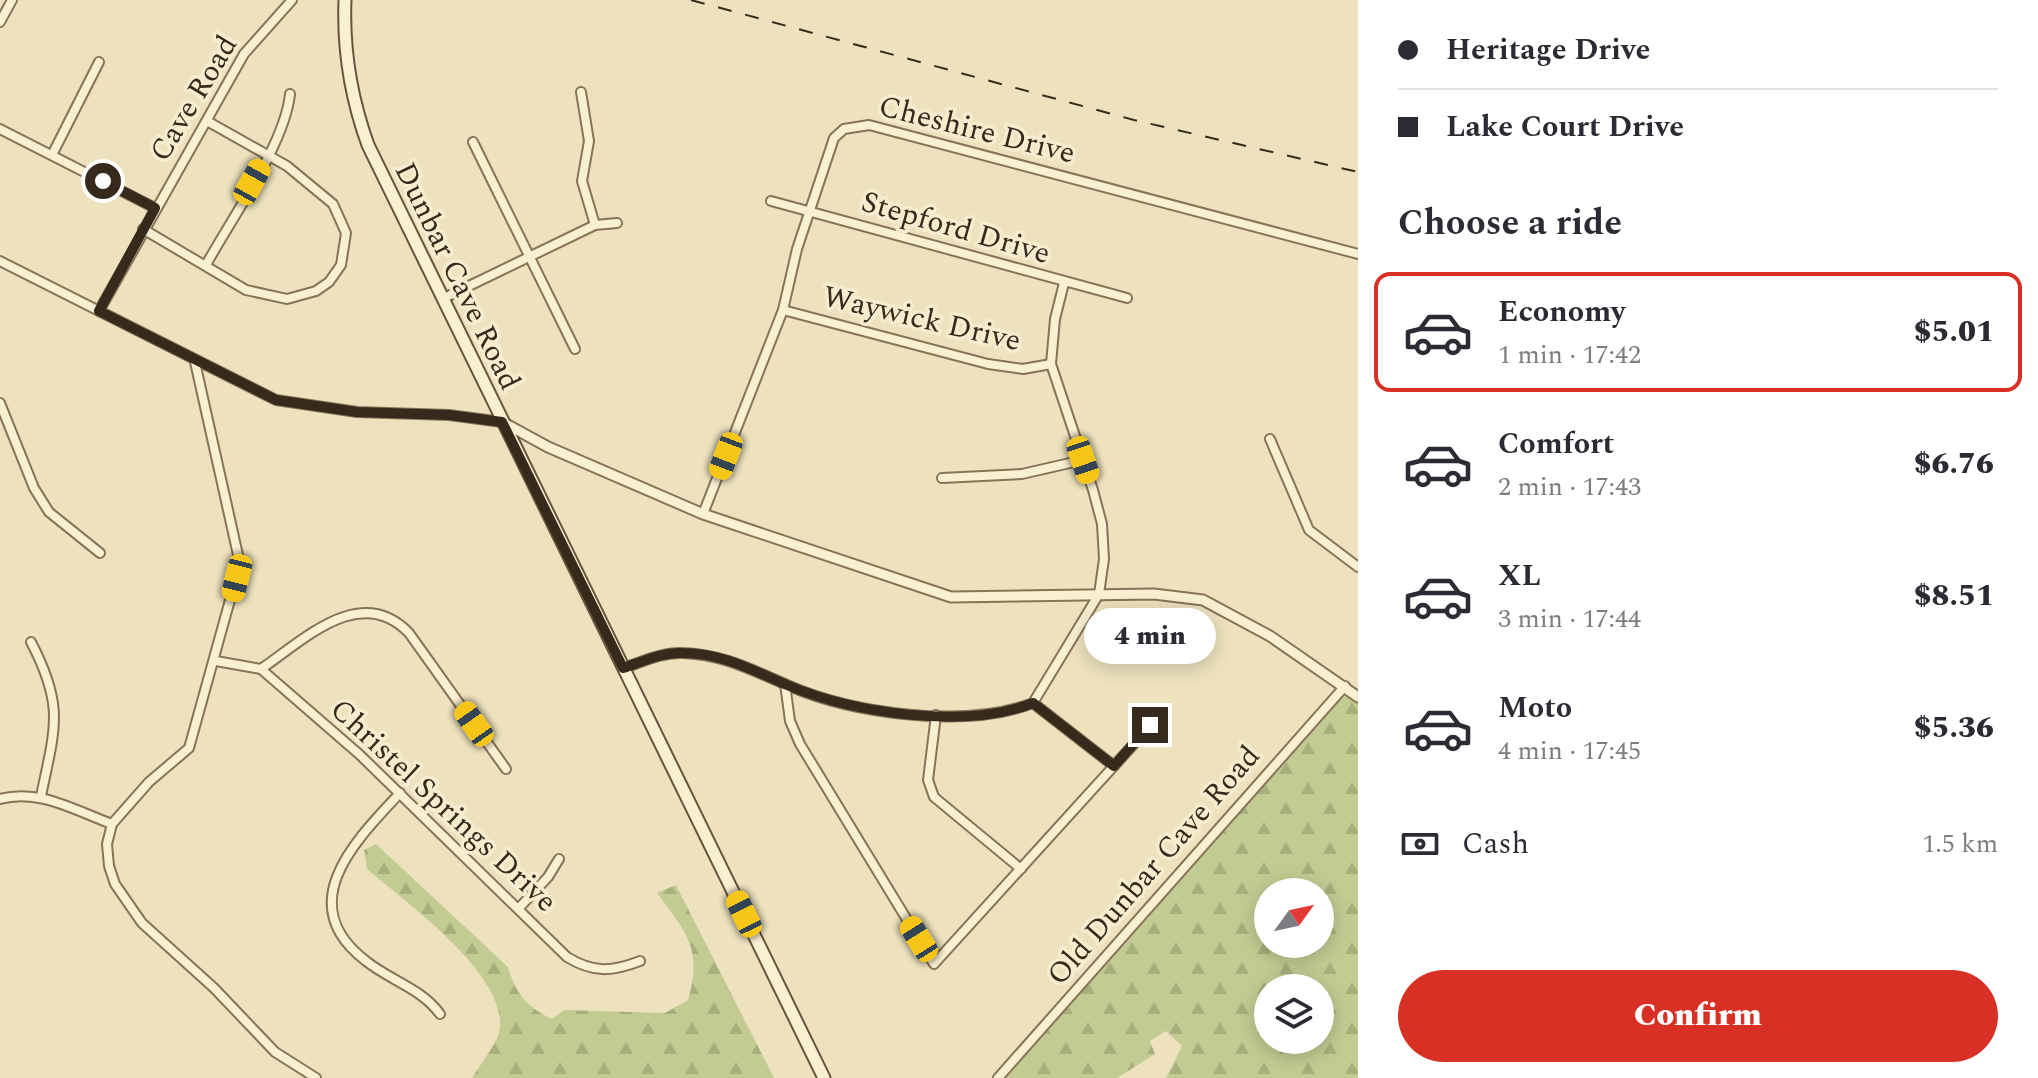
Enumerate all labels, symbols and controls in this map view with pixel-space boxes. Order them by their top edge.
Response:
street label: Cave Road [138,26,250,171]
text: Heritage Drive [1446,27,1650,73]
street label: Cheshire Drive [874,83,1080,177]
text: Lake Court Drive [1446,104,1684,150]
car [230,155,274,209]
street label: Dunbar Cave Road [382,155,532,398]
route start [85,163,121,199]
street label: Stepford Drive [856,179,1056,277]
text: Choose a ride [1398,196,1622,251]
street label: Waywick Drive [818,274,1025,364]
text: Economy [1498,289,1625,335]
icon: car [1402,296,1474,368]
text: $5.01 [1914,309,1994,355]
text: 1 min · 17:42 [1498,335,1641,375]
text: Comfort [1498,421,1614,467]
icon: car [1402,428,1474,500]
car [706,429,746,483]
car [1064,433,1102,487]
text: $6.76 [1914,441,1994,487]
text: 2 min · 17:43 [1498,467,1641,507]
car [220,552,254,604]
text: XL [1498,553,1541,599]
icon: car [1402,560,1474,632]
text: $8.51 [1914,573,1994,619]
text: 3 min · 17:44 [1498,599,1641,639]
callout: 4 min [1084,609,1216,665]
text: 4 min [1114,616,1186,656]
text: Moto [1498,685,1572,731]
street label: Christel Springs Drive [319,688,567,924]
icon: car [1402,692,1474,764]
car [450,697,498,751]
text: $5.36 [1914,705,1994,751]
route end [1132,707,1168,743]
text: 4 min · 17:45 [1498,731,1641,771]
street label: Old Dunbar Cave Road [1036,735,1272,996]
text: Cash [1462,821,1529,867]
icon: cash [1398,822,1442,866]
text: 1.5 km [1922,824,1998,864]
north arrow [1254,878,1334,958]
map controls [1254,878,1334,1054]
car [723,887,765,941]
car [896,912,942,966]
button: Confirm [1398,970,1998,1062]
button: layers [1254,974,1334,1054]

